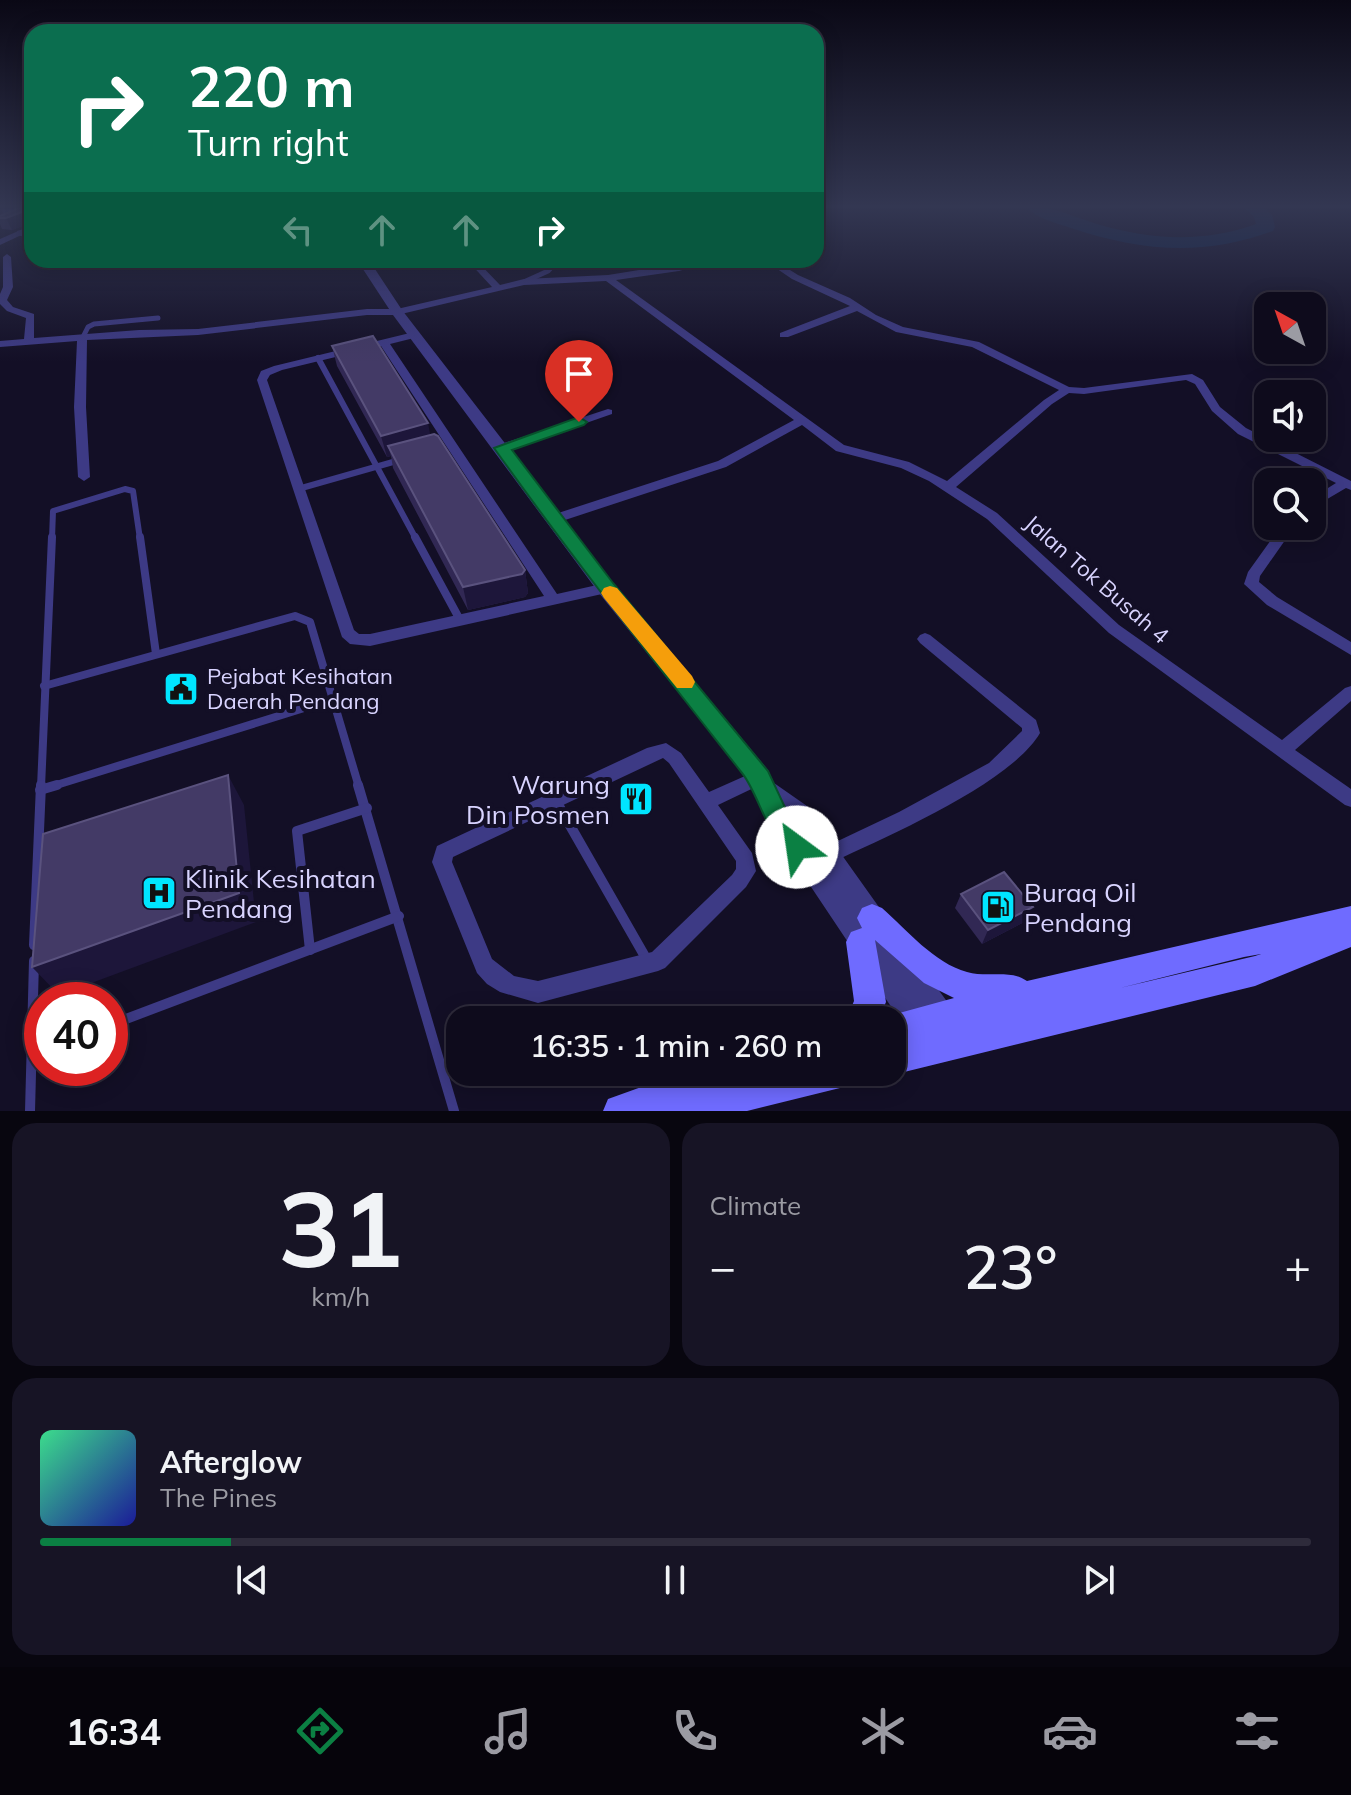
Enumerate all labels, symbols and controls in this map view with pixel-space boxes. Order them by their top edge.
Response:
text: 220 m [188,51,355,121]
icon: right [56,56,160,160]
text: Turn right [188,120,349,165]
icon: left [276,208,320,252]
icon: ahead [360,208,404,252]
icon: ahead [444,208,488,252]
icon: right [528,208,572,252]
north arrow [1254,292,1326,364]
map controls [1254,292,1326,540]
pin [545,340,613,422]
icon: arrive [557,352,601,396]
button: sound [1254,380,1326,452]
button: search [1254,468,1326,540]
street label: Jalan Tok Busah 4 [1019,509,1175,649]
place label: Pejabat Kesihatan Daerah Pendang [207,662,393,715]
public building icon: Pejabat Kesihatan Daerah Pendang [162,670,200,708]
place label: Warung Din Posmen [466,768,610,831]
restaurant icon: Warung Din Posmen [617,780,655,818]
position arrow [755,805,839,889]
place label: Klinik Kesihatan Pendang [185,862,376,925]
hospital icon: Klinik Kesihatan Pendang [140,874,178,912]
place label: Buraq Oil Pendang [1024,876,1136,939]
fuel station icon: Buraq Oil Pendang [979,888,1017,926]
speed limit sign: 40 [24,982,128,1086]
text: 16:35 · 1 min · 260 m [530,1027,822,1065]
text: 31 [278,1162,403,1293]
text: Climate [710,1189,801,1222]
text: 23° [963,1229,1058,1304]
text: − [710,1239,736,1294]
text: + [1285,1239,1311,1294]
text: km/h [311,1280,370,1313]
text: Afterglow [160,1443,302,1481]
text: The Pines [160,1481,277,1514]
icon: previous [230,1558,274,1602]
icon: pause [653,1558,697,1602]
icon: next [1077,1558,1121,1602]
icon: directions [292,1703,348,1759]
icon: music [480,1703,536,1759]
icon: phone [667,1703,723,1759]
icon: climate [855,1703,911,1759]
icon: car [1042,1703,1098,1759]
icon: filters [1229,1703,1285,1759]
text: 16:34 [66,1709,161,1754]

